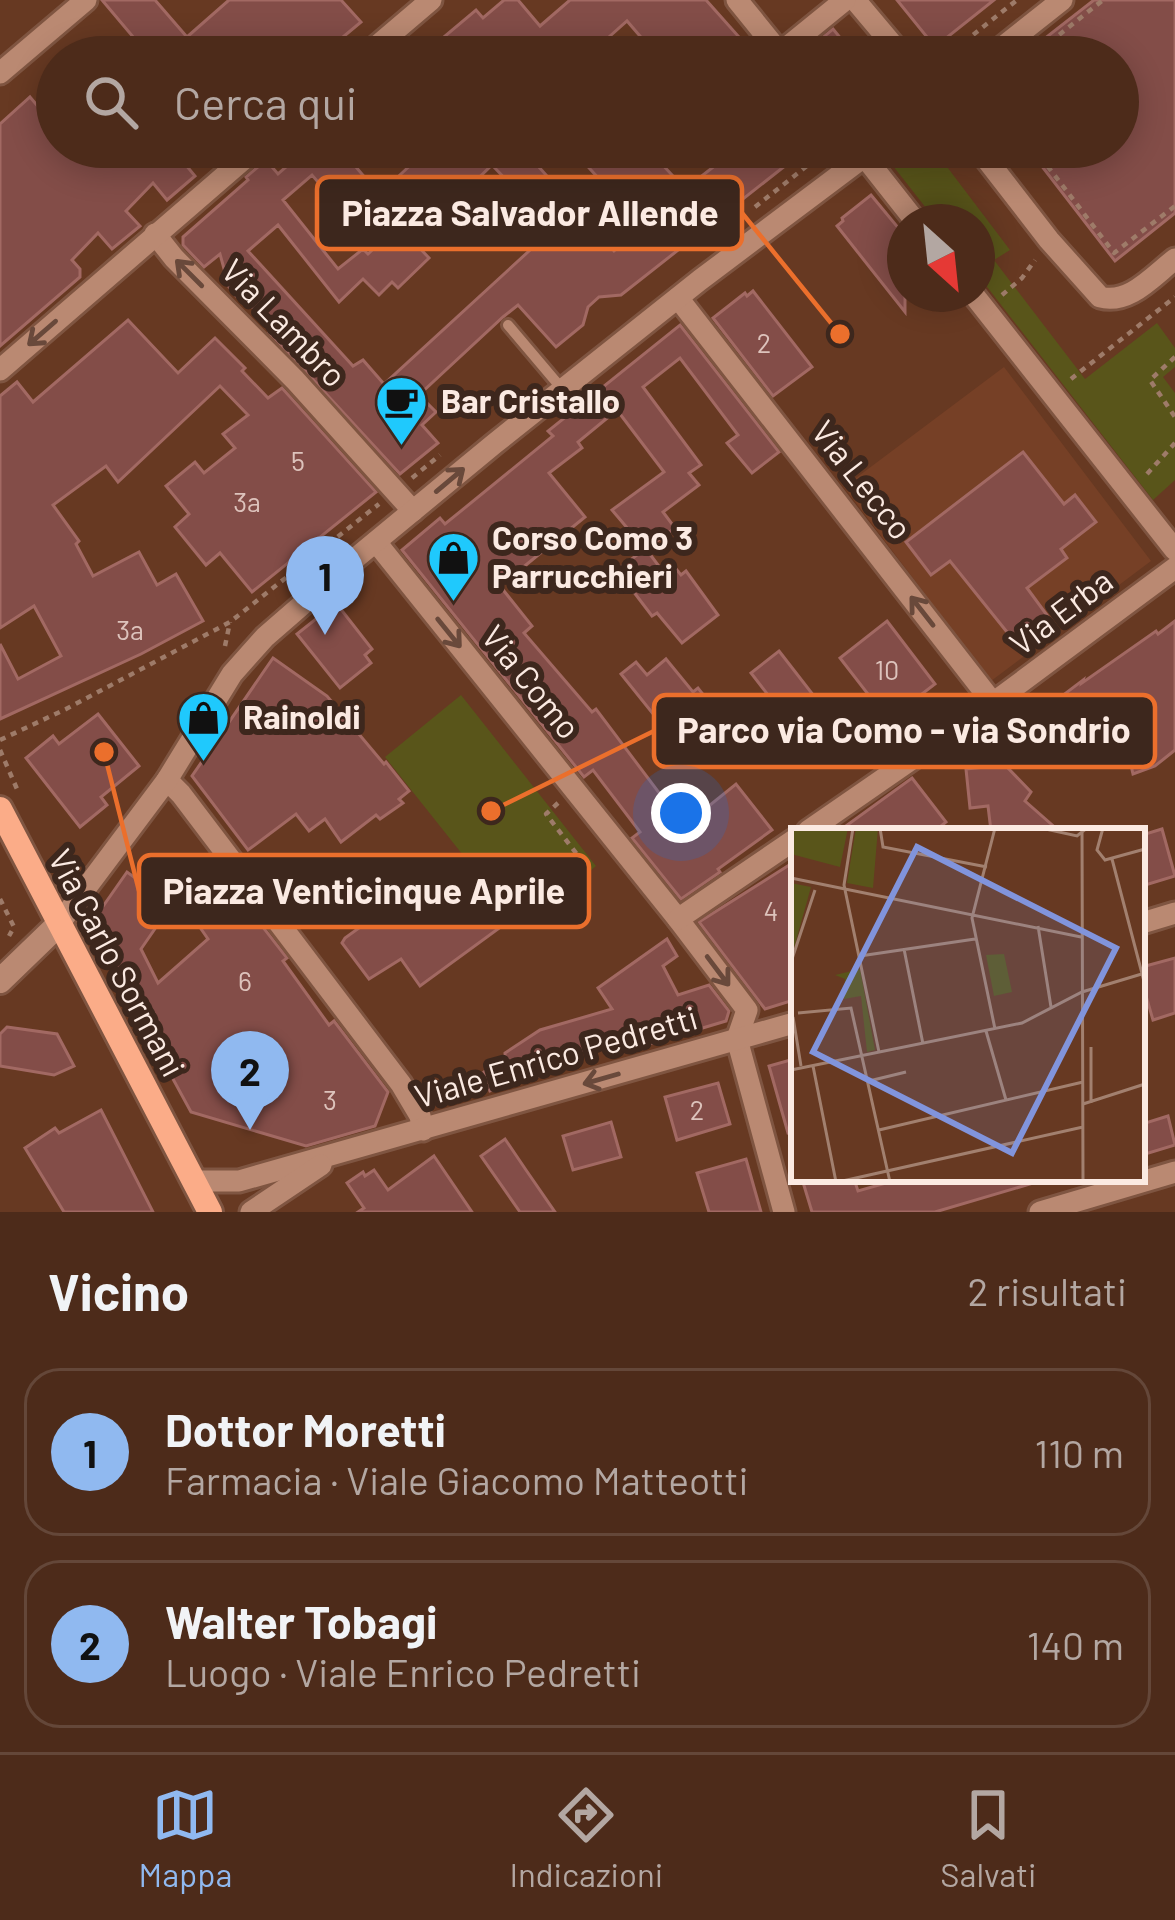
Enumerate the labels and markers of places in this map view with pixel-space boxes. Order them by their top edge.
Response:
callout: Piazza Salvador Allende [317,177,742,249]
cafe icon: Bar Cristallo [374,373,430,447]
place label: Bar Cristallo [441,380,620,420]
place label: Corso Como 3 Parrucchieri [492,517,693,595]
shop icon: Corso Como 3 Parrucchieri [425,529,481,603]
pin: 1 [286,536,364,635]
shop icon: Rainoldi [176,689,232,763]
callout: Parco via Como - via Sondrio [654,695,1155,767]
place label: Rainoldi [243,696,361,736]
callout: Piazza Venticinque Aprile [139,855,589,927]
pin: 2 [211,1031,289,1130]

